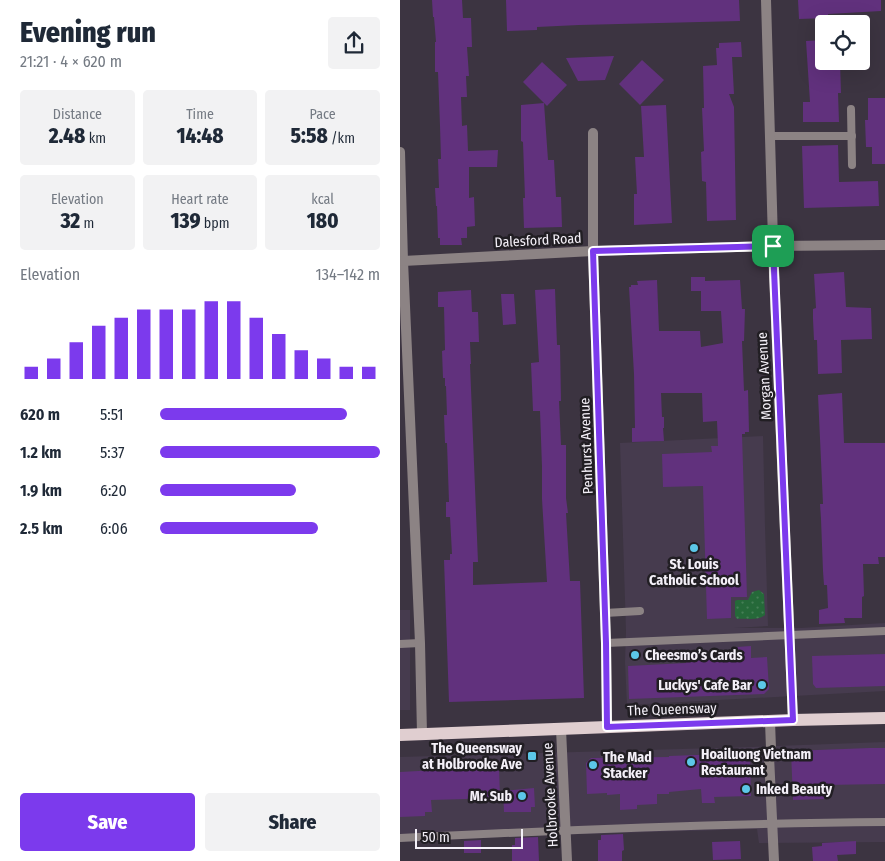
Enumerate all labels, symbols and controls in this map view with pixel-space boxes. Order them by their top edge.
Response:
map controls [815,15,870,70]
button: locate [815,15,870,70]
text: Evening run [20,16,156,49]
button: share [328,17,380,69]
text: 21:21 · 4 × 620 m [20,52,122,71]
text: Distance [53,106,102,123]
text: Time [186,106,214,123]
text: Pace [310,106,336,123]
text: 2.48 [49,123,85,149]
text: 14:48 [176,123,224,149]
text: 5:58 [290,123,328,149]
text: km [85,130,106,147]
text: /km [328,130,355,147]
text: Elevation [51,191,104,208]
text: Heart rate [171,191,229,208]
text: kcal [311,191,334,208]
text: 32 [60,208,80,234]
text: 139 [170,208,201,234]
text: 180 [307,208,339,234]
text: m [80,215,94,232]
text: bpm [201,215,230,232]
pin [752,225,794,267]
street label: Dalesford Road [494,230,582,251]
icon: arrive [759,232,787,260]
text: Elevation [20,265,80,284]
text: 134–142 m [316,265,380,284]
street label: Morgan Avenue [754,332,775,420]
street label: Penhurst Avenue [576,397,597,495]
text: 620 m [20,405,60,424]
text: 5:51 [100,405,124,424]
text: 1.2 km [20,443,62,462]
text: 5:37 [100,443,125,462]
text: 1.9 km [20,481,62,500]
text: 6:20 [100,481,127,500]
text: 2.5 km [20,519,63,538]
text: 6:06 [100,519,128,538]
marker: St. Louis Catholic School [688,542,700,554]
place label: St. Louis Catholic School [649,556,739,589]
place label: Cheesmo’s Cards [645,647,743,664]
marker: Cheesmo’s Cards [629,649,641,661]
place label: Luckys' Cafe Bar [658,677,753,694]
marker: Luckys' Cafe Bar [756,679,768,691]
street label: The Queensway [627,699,718,720]
place label: The Queensway at Holbrooke Ave [422,740,522,773]
street label: Holbrooke Avenue [539,742,562,848]
place label: Hoailuong Vietnam Restaurant [701,746,811,779]
place label: The Mad Stacker [603,749,652,782]
marker: The Queensway at Holbrooke Ave [526,750,538,762]
marker: Hoailuong Vietnam Restaurant [685,756,697,768]
marker: The Mad Stacker [587,759,599,771]
place label: Inked Beauty [756,781,833,798]
marker: Inked Beauty [740,783,752,795]
place label: Mr. Sub [470,788,512,805]
marker: Mr. Sub [516,790,528,802]
button: Save [20,793,195,851]
button: Share [205,793,380,851]
scale bar [415,826,522,849]
text: 50 m [422,829,450,846]

